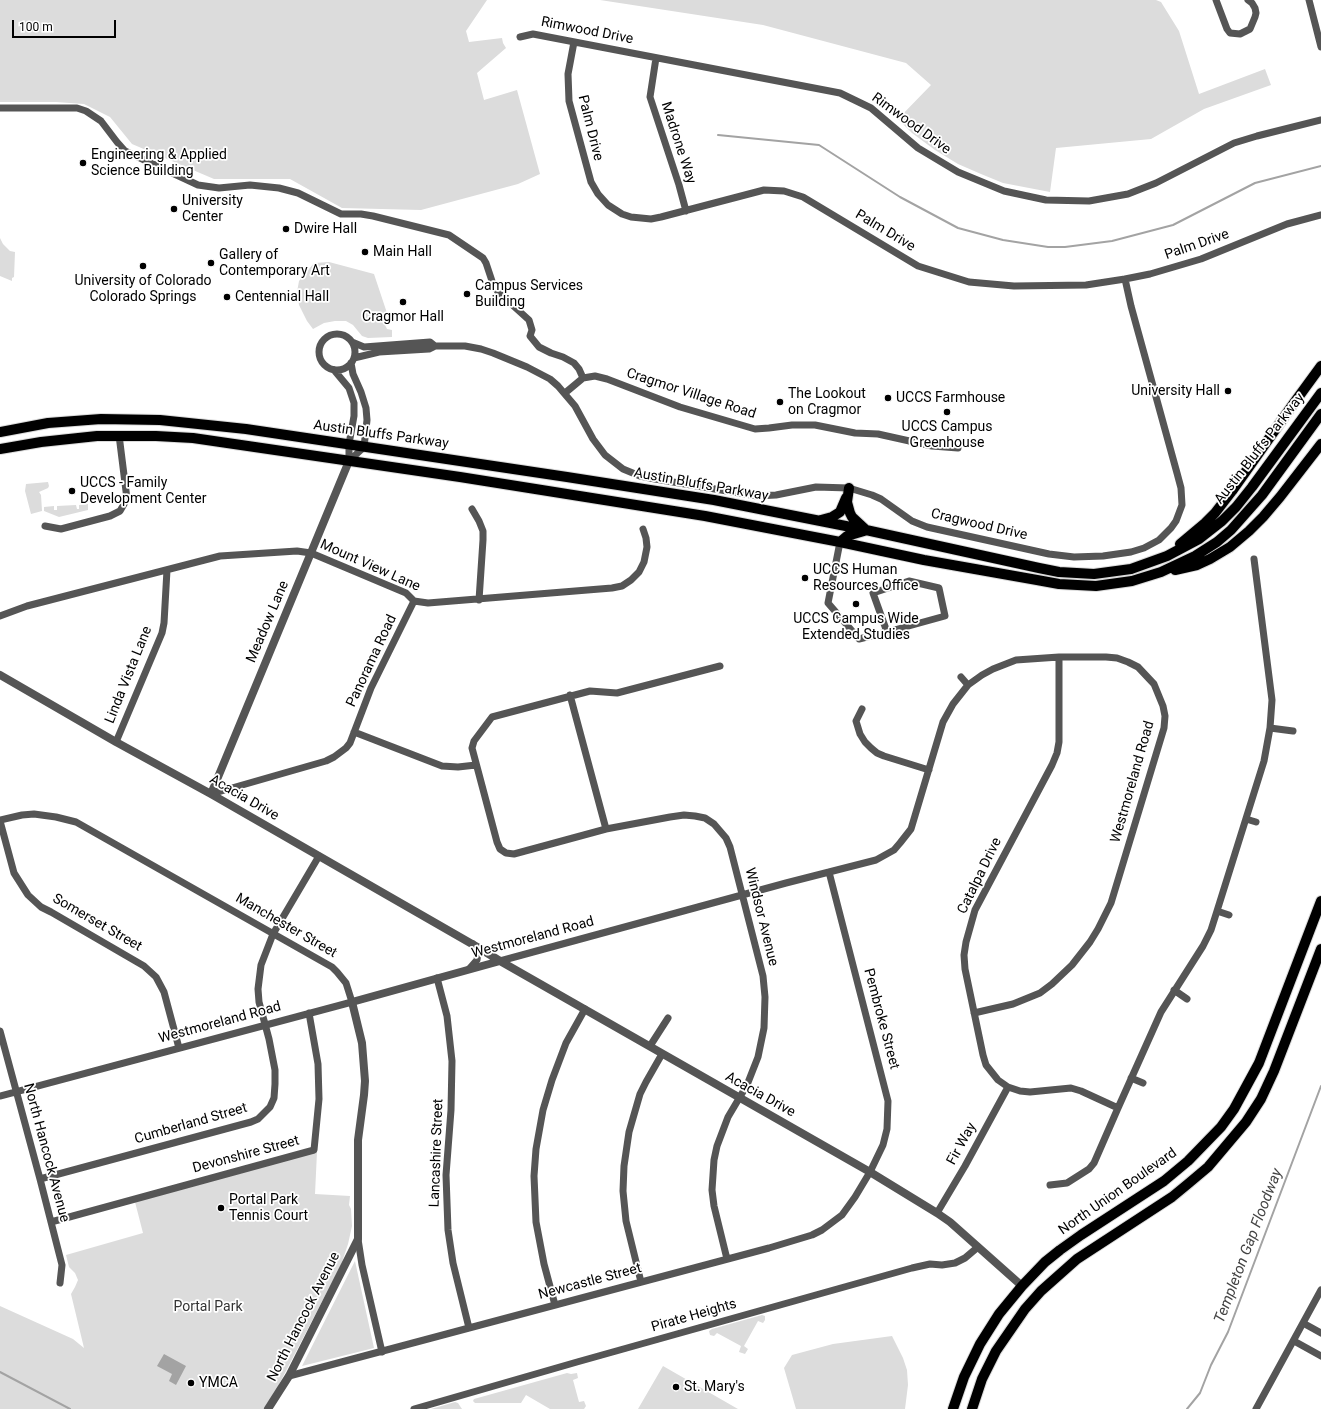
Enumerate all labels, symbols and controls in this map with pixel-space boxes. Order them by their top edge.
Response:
scale bar [14,12,118,38]
street label: Rimwood Drive [539,14,635,48]
text: 100 m [19,20,53,34]
street label: Rimwood Drive [868,90,954,158]
street label: Palm Drive [574,93,606,163]
street label: Madrone Way [657,100,699,186]
place label: Engineering & Applied Science Building [91,147,227,180]
marker: Engineering & Applied Science Building [78,158,88,168]
place label: University Center [182,193,243,226]
marker: University Center [169,204,179,214]
street label: Palm Drive [852,207,918,255]
place label: Dwire Hall [294,221,357,237]
marker: Dwire Hall [281,224,291,234]
street label: Palm Drive [1163,226,1231,264]
place label: Main Hall [373,244,432,260]
place label: Gallery of Contemporary Art [219,247,330,280]
marker: Main Hall [360,247,370,257]
marker: Gallery of Contemporary Art [206,258,216,268]
marker: University of Colorado Colorado Springs [138,261,148,271]
place label: University of Colorado Colorado Springs [74,273,212,306]
place label: Campus Services Building [475,278,583,310]
place label: Centennial Hall [235,289,329,305]
marker: Campus Services Building [462,289,472,299]
marker: Centennial Hall [222,292,232,302]
marker: Cragmor Hall [398,297,408,307]
place label: Cragmor Hall [362,309,444,325]
street label: Cragmor Village Road [624,365,758,423]
place label: University Hall [1131,383,1220,399]
place label: The Lookout on Cragmor [788,386,866,418]
marker: University Hall [1223,386,1233,396]
place label: UCCS Farmhouse [896,390,1005,406]
street label: Austin Bluffs Parkway [1211,390,1309,508]
marker: UCCS Farmhouse [883,393,893,403]
marker: The Lookout on Cragmor [775,397,785,407]
marker: UCCS Campus Greenhouse [942,407,952,417]
street label: Austin Bluffs Parkway [312,417,450,453]
place label: UCCS Campus Greenhouse [902,419,992,452]
street label: Austin Bluffs Parkway [632,465,770,505]
place label: UCCS - Family Development Center [80,475,206,508]
marker: UCCS - Family Development Center [67,486,77,496]
street label: Cragwood Drive [929,506,1029,544]
street label: Mount View Lane [317,536,423,596]
place label: UCCS Human Resources Office [813,562,918,594]
marker: UCCS Human Resources Office [800,573,810,583]
street label: Meadow Lane [243,578,293,666]
marker: UCCS Campus Wide Extended Studies [851,599,861,609]
place label: UCCS Campus Wide Extended Studies [793,611,919,644]
street label: Panorama Road [343,612,401,710]
street label: Linda Vista Lane [102,624,156,726]
street label: Westmoreland Road [1108,719,1158,845]
street label: Acacia Drive [206,771,282,825]
street label: Catalpa Drive [954,835,1006,917]
street label: Windsor Avenue [741,866,781,968]
street label: Manchester Street [232,890,340,962]
street label: Somerset Street [49,891,145,955]
street label: Westmoreland Road [470,914,596,962]
street label: Pembroke Street [859,967,903,1071]
street label: Westmoreland Road [157,999,283,1047]
street label: Acacia Drive [722,1069,798,1121]
street label: North Hancock Avenue [19,1082,73,1224]
street label: Lancashire Street [427,1098,447,1208]
street label: Cumberland Street [133,1100,249,1148]
street label: Fir Way [944,1120,980,1168]
street label: Devonshire Street [191,1133,301,1177]
street label: North Union Boulevard [1056,1145,1180,1239]
water label: Templeton Gap Floodway [1211,1166,1287,1326]
place label: Portal Park Tennis Court [229,1192,308,1224]
marker: Portal Park Tennis Court [216,1203,226,1213]
street label: North Hancock Avenue [264,1249,344,1385]
street label: Newcastle Street [537,1260,643,1304]
street label: Pirate Heights [649,1296,739,1336]
park label: Portal Park [173,1299,243,1315]
place label: YMCA [199,1375,238,1391]
marker: YMCA [186,1378,196,1388]
place label: St. Mary's [684,1379,745,1395]
marker: St. Mary's [671,1382,681,1392]

